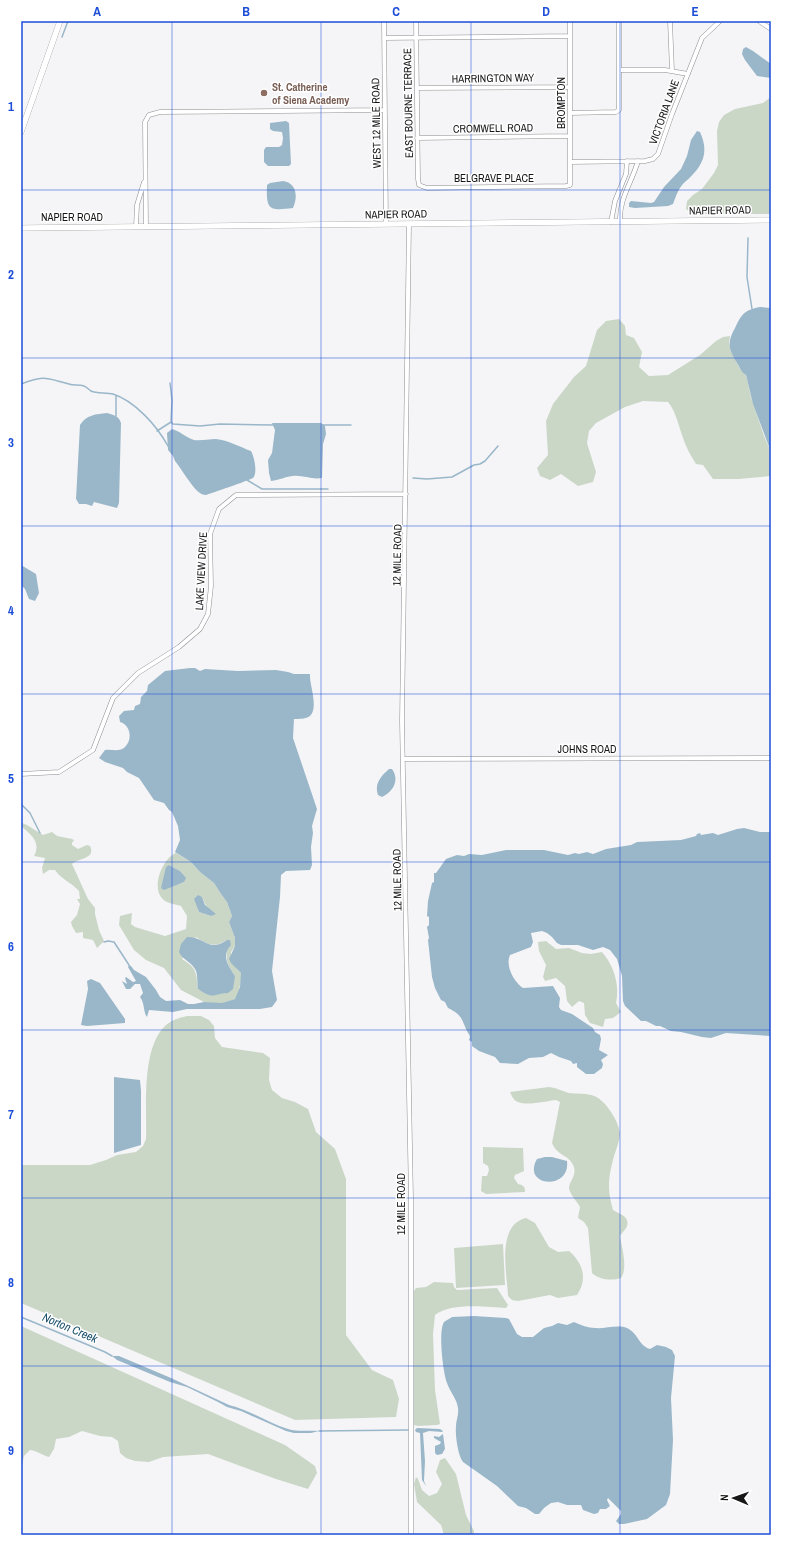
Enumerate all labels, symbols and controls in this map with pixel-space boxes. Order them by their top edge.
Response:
text: A [93,3,101,20]
text: B [242,3,250,20]
text: C [392,3,400,20]
text: D [542,3,550,20]
text: E [691,3,699,20]
street label: EAST BOURNE TERRACE [400,48,416,158]
street label: HARRINGTON WAY [452,70,534,86]
street label: BROMPTON [554,77,568,129]
street label: WEST 12 MILE ROAD [368,78,384,168]
street label: VICTORIA LANE [646,78,682,146]
place label: St. Catherine of Siena Academy [272,80,349,107]
marker: St. Catherine of Siena Academy [259,88,269,98]
text: 1 [8,98,14,115]
street label: CROMWELL ROAD [453,120,533,136]
street label: BELGRAVE PLACE [454,171,534,185]
street label: NAPIER ROAD [689,202,751,218]
street label: NAPIER ROAD [365,206,427,222]
street label: NAPIER ROAD [41,210,103,224]
text: 2 [8,266,14,283]
text: 3 [8,434,14,451]
street label: 12 MILE ROAD [389,524,405,586]
street label: LAKE VIEW DRIVE [192,531,210,611]
text: 4 [8,602,14,619]
street label: JOHNS ROAD [557,742,617,756]
text: 5 [8,770,14,787]
street label: 12 MILE ROAD [389,849,405,911]
text: 6 [8,938,14,955]
text: 7 [8,1106,14,1123]
street label: 12 MILE ROAD [394,1173,408,1235]
text: 8 [8,1274,14,1291]
water label: Norton Creek [40,1309,101,1347]
text: 9 [8,1442,14,1459]
north arrow [714,1478,754,1518]
text: N [717,1494,731,1501]

